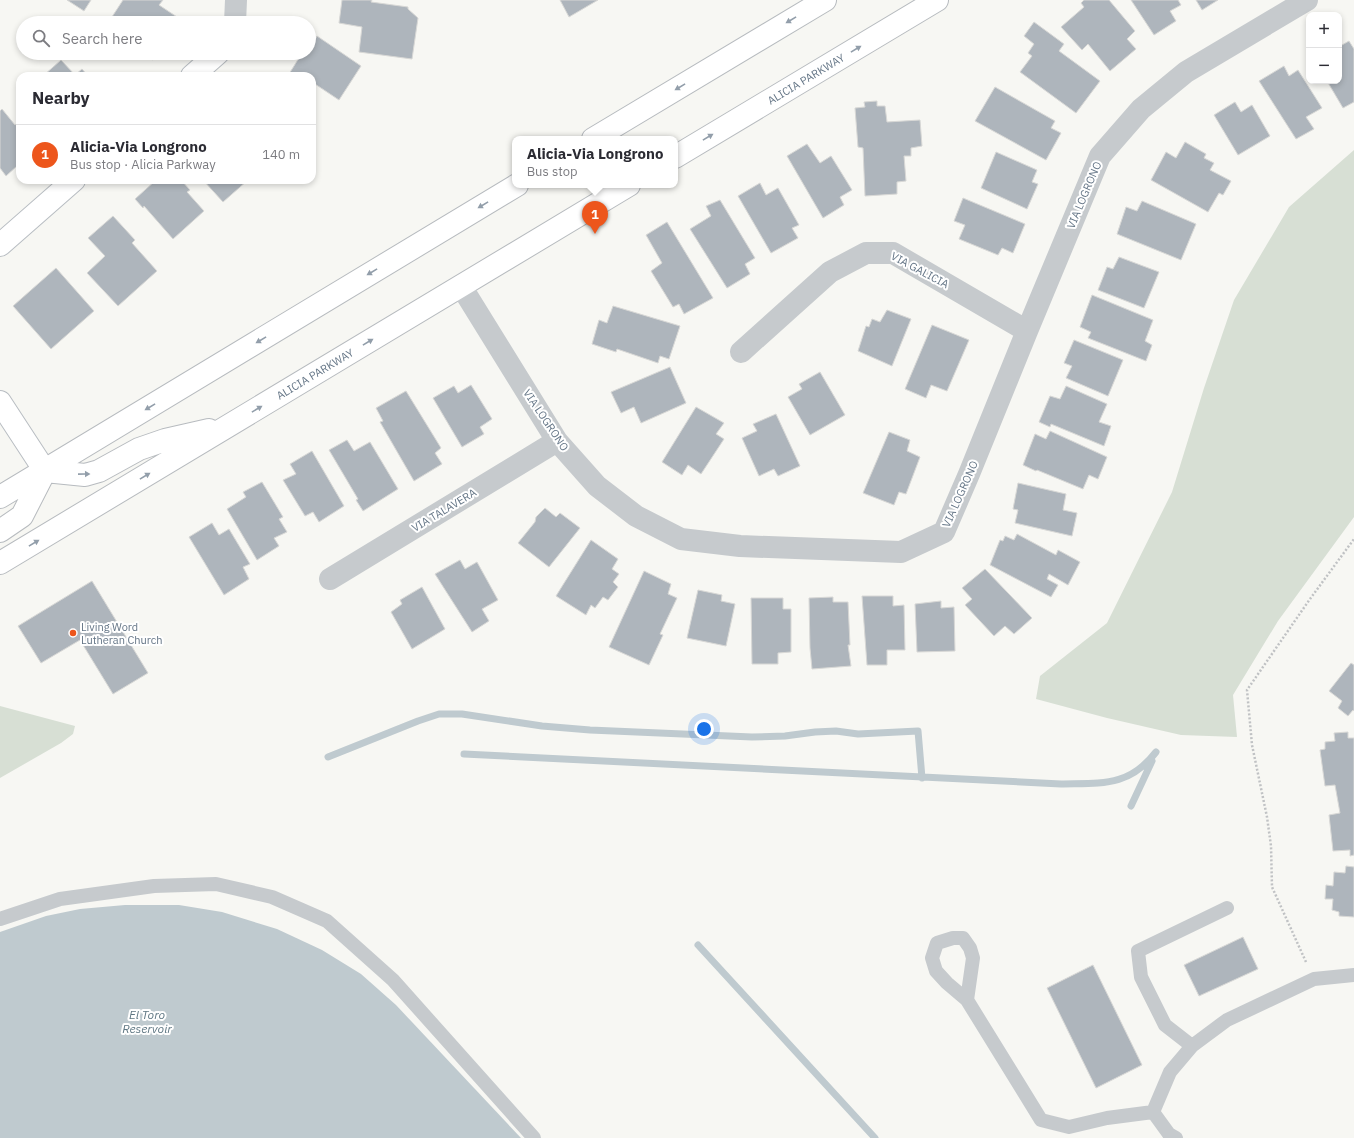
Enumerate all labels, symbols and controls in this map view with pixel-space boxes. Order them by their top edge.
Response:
map controls [1306,12,1342,84]
button: + [1306,12,1342,48]
search box [16,16,316,60]
one-way arrow [786,16,796,24]
icon: search [30,27,52,49]
text: Search here [62,29,142,48]
one-way arrow [850,45,862,52]
button: − [1306,48,1342,84]
street label: ALICIA PARKWAY [765,50,848,108]
one-way arrow [675,83,685,91]
text: Nearby [32,87,90,109]
one-way arrow [702,134,714,141]
popup [512,136,678,188]
text: Alicia-Via Longrono [70,137,207,156]
text: Alicia-Via Longrono [527,144,663,163]
text: 1 [41,146,49,163]
text: 140 m [262,146,300,163]
text: Bus stop · Alicia Parkway [70,156,216,173]
street label: VIA LOGRONO [1064,159,1105,231]
text: Bus stop [527,163,577,180]
one-way arrow [478,201,488,209]
pin: 1 [582,201,608,234]
street label: VIA GALICIA [889,249,951,291]
one-way arrow [366,269,378,276]
one-way arrow [255,336,267,343]
one-way arrow [363,338,373,346]
street label: ALICIA PARKWAY [274,345,357,403]
street label: VIA LOGRONO [520,386,572,454]
one-way arrow [144,404,156,411]
one-way arrow [252,405,262,413]
street label: VIA LOGRONO [939,458,981,530]
one-way arrow [77,471,90,477]
one-way arrow [140,472,150,480]
street label: VIA TALAVERA [409,485,479,535]
one-way arrow [28,539,40,546]
place label: Living Word Lutheran Church [81,620,163,647]
marker: Living Word Lutheran Church [68,628,78,638]
your location [694,719,714,739]
water label: El Toro Reservoir [122,1007,172,1036]

